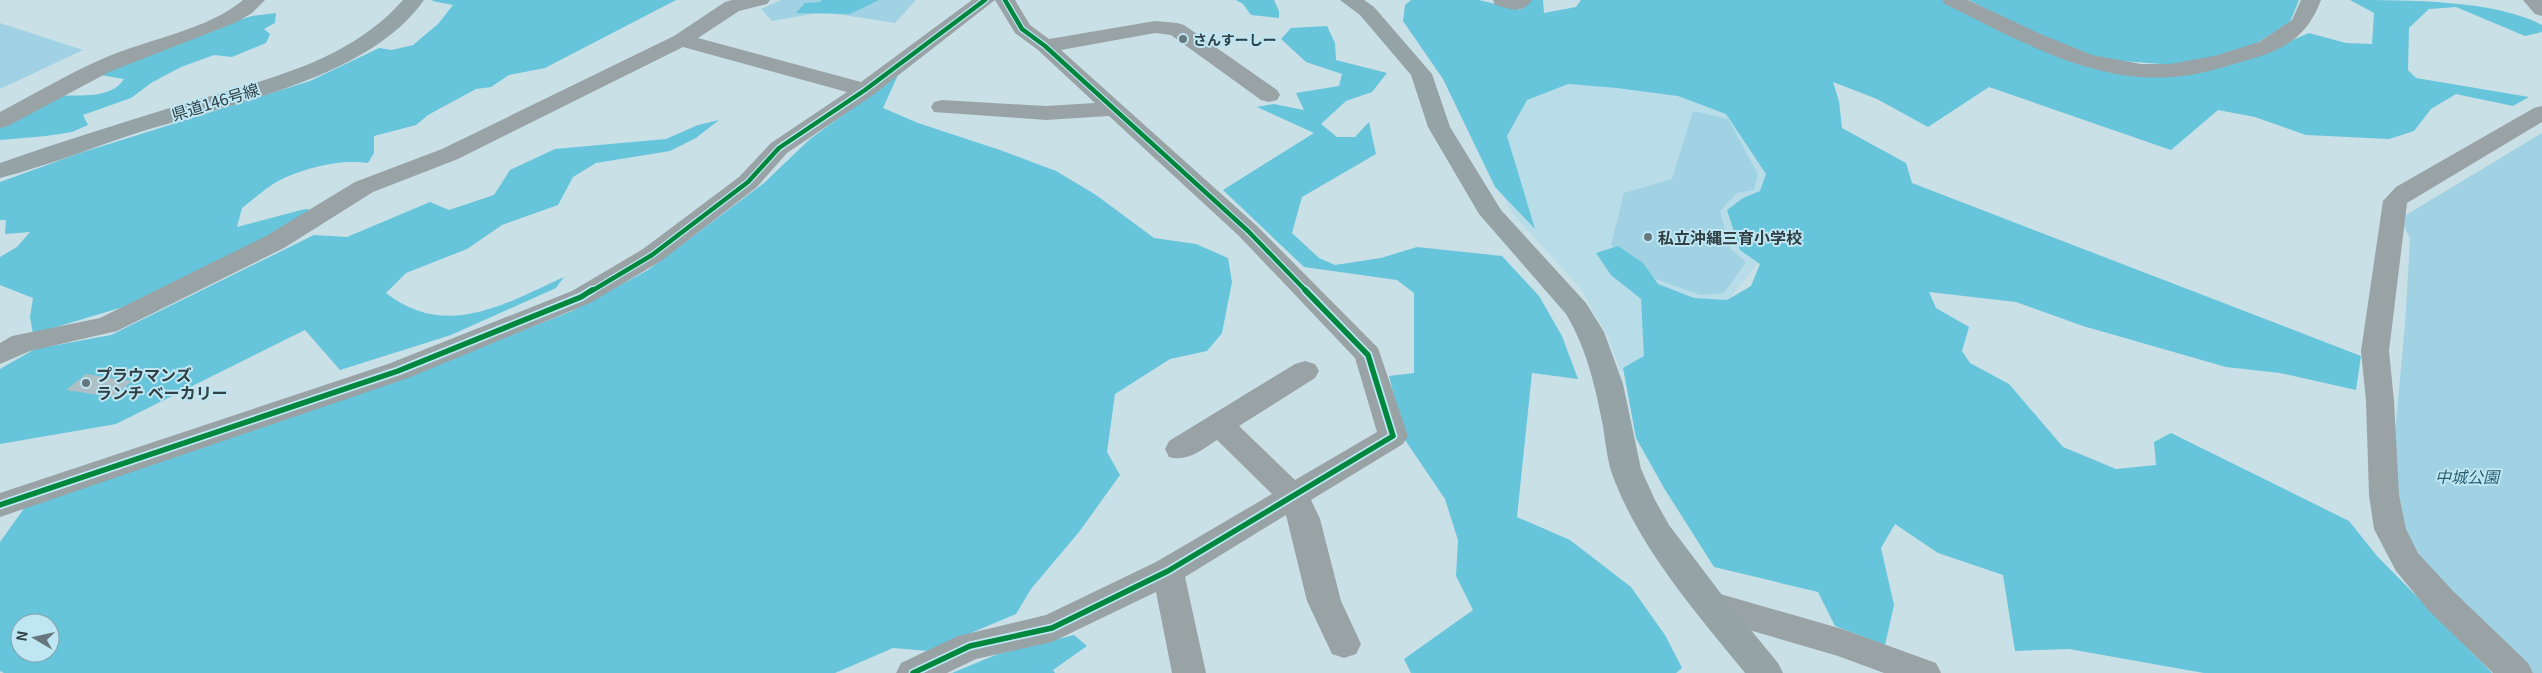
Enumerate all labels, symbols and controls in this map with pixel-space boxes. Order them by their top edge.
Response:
place label: さんすーしー [1193,29,1277,49]
marker: さんすーしー [1177,33,1189,45]
street label: 県道146号線 [168,76,262,126]
place label: 私立沖縄三育小学校 [1658,225,1802,249]
marker: 私立沖縄三育小学校 [1642,231,1654,243]
place label: プラウマンズ ランチ ベーカリー [96,362,228,404]
marker: プラウマンズ ランチ ベーカリー [80,377,92,389]
park label: 中城公園 [2435,464,2501,488]
north arrow [10,613,60,663]
text: N [10,629,32,643]

